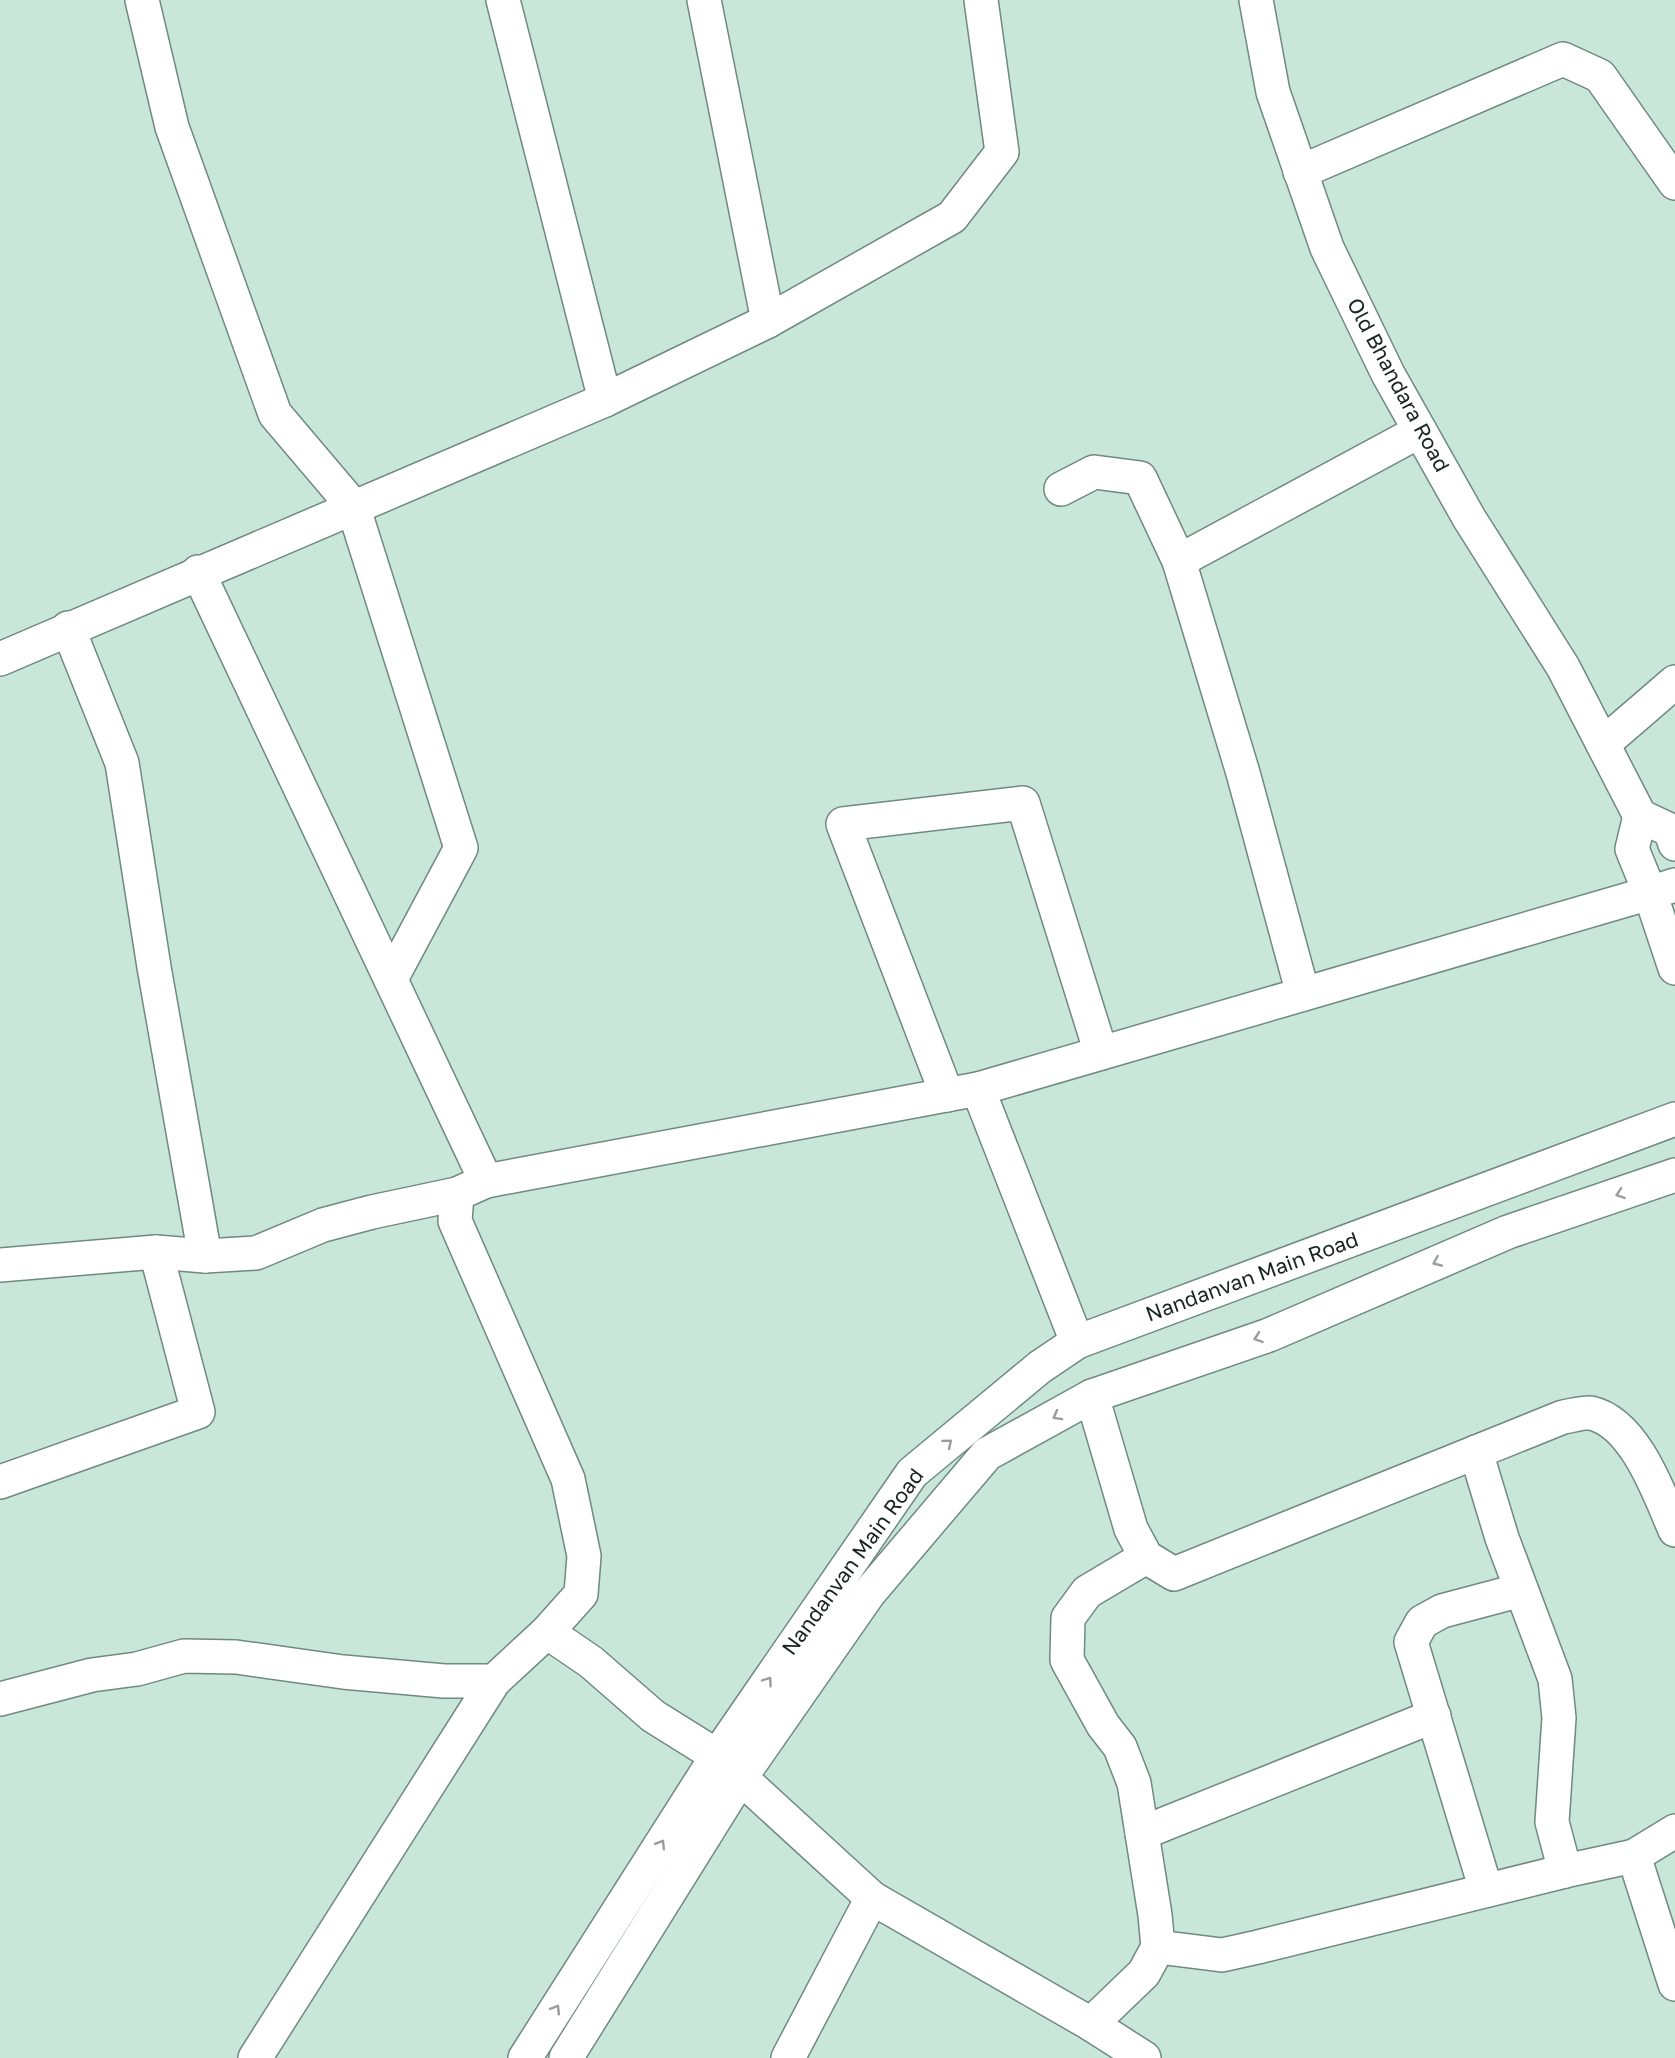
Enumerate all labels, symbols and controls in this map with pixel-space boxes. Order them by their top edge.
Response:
street label: Old Bhandara Road [1342,293,1456,476]
one-way arrow [1615,1186,1626,1199]
street label: Nandanvan Main Road [1142,1225,1362,1327]
one-way arrow [1433,1255,1444,1267]
one-way arrow [1253,1331,1264,1344]
one-way arrow [1052,1408,1063,1420]
one-way arrow [941,1439,952,1450]
street label: Nandanvan Main Road [776,1463,929,1660]
one-way arrow [761,1677,772,1688]
one-way arrow [654,1840,665,1851]
one-way arrow [549,2004,560,2015]

